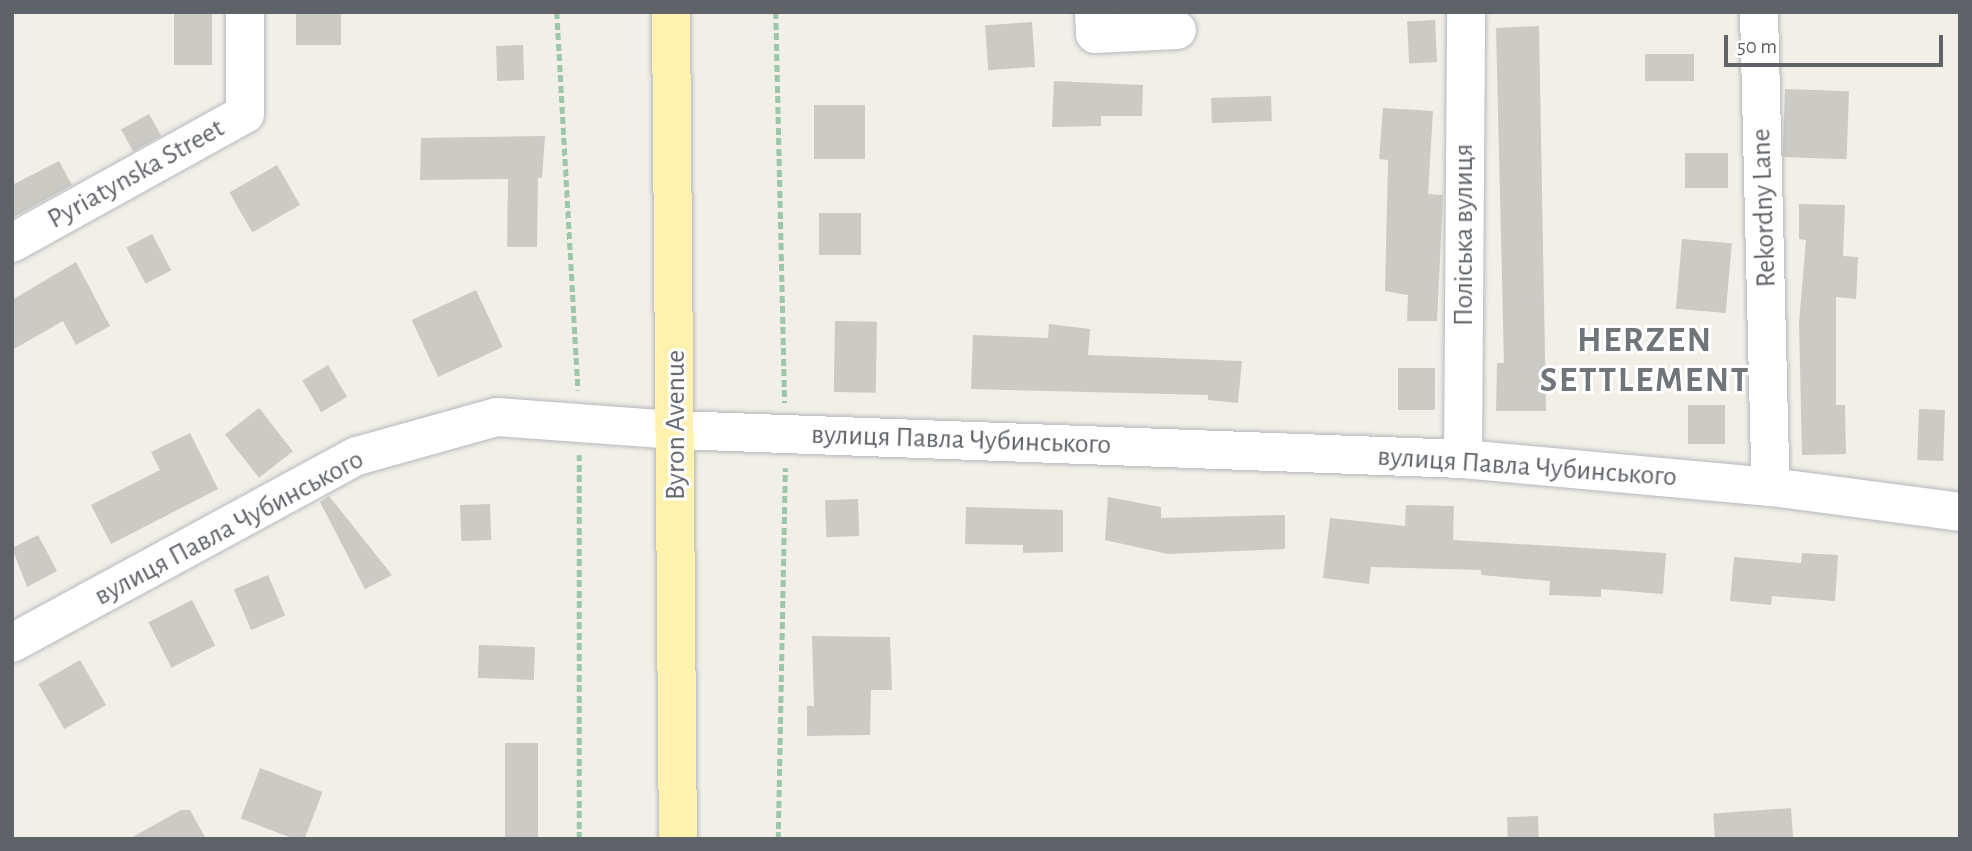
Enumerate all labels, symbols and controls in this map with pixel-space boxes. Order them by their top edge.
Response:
scale bar [1727,21,1946,65]
text: 50 m [1737,36,1777,57]
street label: Pyriatynska Street [42,112,230,236]
street label: Rekordny Lane [1744,128,1784,288]
street label: Поліська вулиця [1447,144,1481,326]
district label: HERZEN SETTLEMENT [1541,320,1749,402]
street label: Byron Avenue [659,350,693,500]
street label: вулиця Павла Чубинського [810,418,1112,462]
street label: вулиця Павла Чубинського [1376,440,1678,494]
street label: вулиця Павла Чубинського [89,443,369,613]

